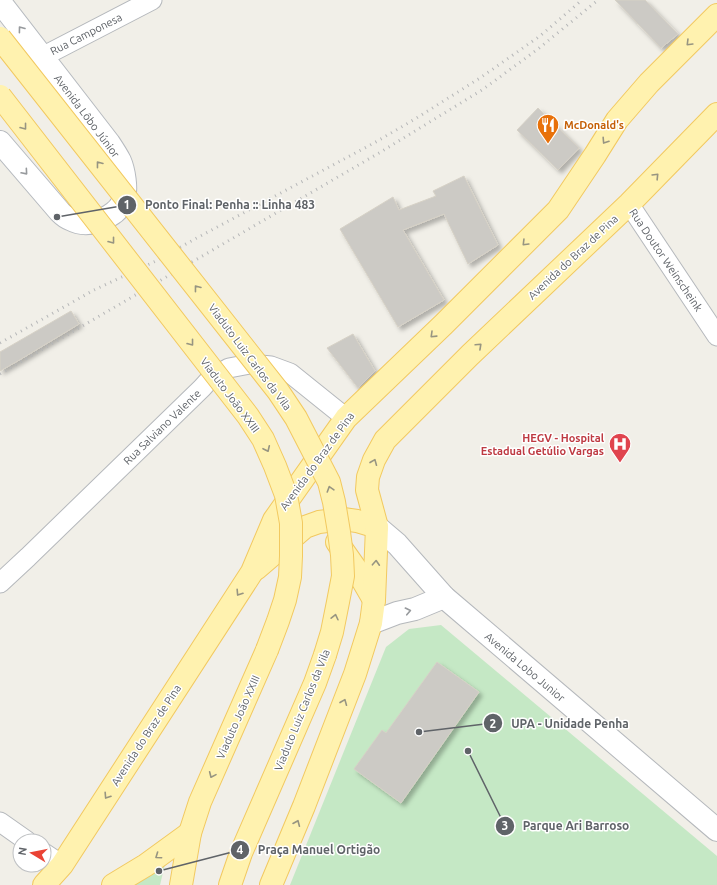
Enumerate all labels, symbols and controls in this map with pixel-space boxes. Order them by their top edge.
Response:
street label: Rua Camponesa [48,11,124,57]
one-way arrow [19,27,26,34]
one-way arrow [686,38,694,46]
street label: Avenida Lôbo Júnior [52,72,123,160]
restaurant icon: McDonald's [535,112,561,145]
place label: McDonald's [564,119,624,131]
one-way arrow [19,122,26,129]
one-way arrow [602,136,609,143]
one-way arrow [97,162,104,169]
one-way arrow [21,167,28,175]
one-way arrow [652,173,659,181]
callout: Ponto Final: Penha :: Linha 483 [117,193,323,217]
text: 1 [124,198,130,211]
text: Ponto Final: Penha :: Linha 483 [145,198,315,211]
street label: Rua Doutor Weinscheink [627,206,705,314]
street label: Avenida do Braz de Pina [526,212,620,302]
one-way arrow [107,236,114,243]
one-way arrow [522,238,530,246]
one-way arrow [194,286,201,293]
street label: Viaduto Luiz Carlos da Vila [206,301,294,413]
one-way arrow [430,330,438,337]
one-way arrow [187,339,194,346]
one-way arrow [474,344,482,351]
street label: Viaduto João XXIII [198,355,262,435]
street label: Rua Salviano Valente [121,387,203,467]
street label: Avenida do Braz de Pina [277,410,357,512]
hospital icon: HEGV - Hospital Estadual Getúlio Vargas [607,431,633,464]
place label: HEGV - Hospital Estadual Getúlio Vargas [481,432,605,457]
one-way arrow [262,444,270,452]
one-way arrow [369,459,377,466]
one-way arrow [326,485,335,492]
one-way arrow [371,560,380,566]
one-way arrow [236,589,243,596]
one-way arrow [404,607,411,615]
one-way arrow [331,614,339,620]
street label: Avenida Lobo Junior [483,630,568,704]
street label: Viaduto Luiz Carlos da Vila [272,647,332,773]
street label: Viaduto João XXIII [214,673,262,761]
street label: Avenida do Braz de Pina [109,682,183,788]
one-way arrow [340,699,348,706]
callout: UPA - Unidade Penha [483,711,637,735]
text: 2 [490,717,497,730]
text: UPA - Unidade Penha [511,717,629,730]
one-way arrow [209,771,217,779]
one-way arrow [105,791,112,798]
callout: Parque Ari Barroso [495,814,637,838]
text: 3 [502,819,508,832]
text: Parque Ari Barroso [523,819,629,832]
one-way arrow [292,820,300,827]
north arrow [12,833,52,873]
callout: Praça Manuel Ortigão [230,838,388,862]
text: 4 [237,843,244,856]
text: Praça Manuel Ortigão [258,843,380,858]
text: N [16,846,29,856]
one-way arrow [156,851,163,858]

